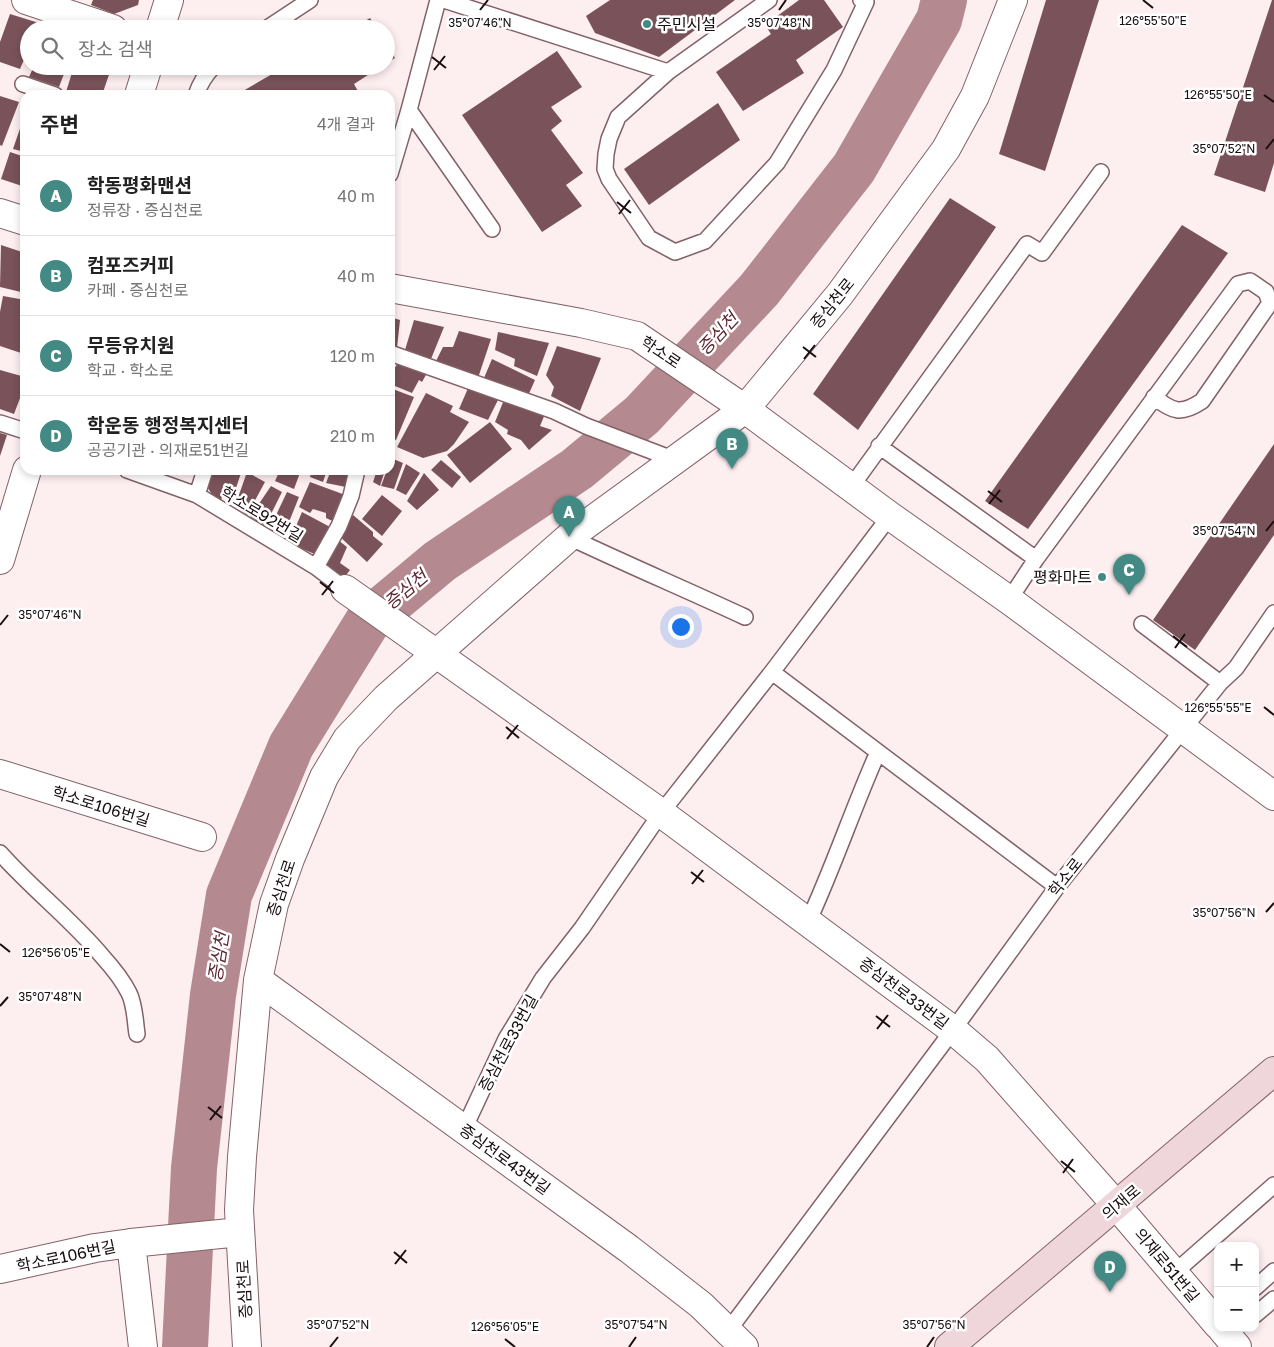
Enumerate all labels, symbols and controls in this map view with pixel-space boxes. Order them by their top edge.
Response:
text: 126°55'50"E [1119,13,1187,28]
place label: 주민시설 [657,14,716,34]
text: 35°07'46"N [448,15,512,30]
text: 35°07'48"N [747,15,811,30]
marker: 주민시설 [641,18,653,30]
search box [20,20,395,75]
icon: search [38,34,66,62]
text: 장소 검색 [78,37,153,60]
text: 126°55'50"E [1184,87,1252,102]
text: 주변 [40,111,79,137]
text: 4개 결과 [317,114,375,134]
text: 35°07'52"N [1193,141,1255,156]
text: 학동평화맨션 [87,173,192,196]
text: A [50,186,62,206]
text: 40 m [337,186,375,206]
text: 정류장 · 증심천로 [87,200,203,220]
text: 컴포즈커피 [87,253,174,276]
text: B [50,266,62,286]
text: 40 m [337,266,375,286]
street label: 증심천로 [806,274,858,332]
text: 카페 · 증심천로 [87,280,188,300]
water label: 증심천 [692,306,744,359]
street label: 학소로 [637,331,685,373]
text: 무등유치원 [87,333,174,356]
text: C [50,346,62,366]
text: 120 m [330,346,375,366]
text: 학교 · 학소로 [87,360,173,380]
text: 학운동 행정복지센터 [87,413,249,436]
text: D [50,426,62,446]
text: 210 m [330,426,375,446]
pin: B [716,428,748,469]
text: 공공기관 · 의재로51번길 [87,440,249,460]
street label: 학소로92번길 [217,482,307,546]
pin: A [553,496,585,537]
text: 35°07'54"N [1192,523,1256,538]
pin: C [1113,554,1145,595]
water label: 증심천 [379,563,433,614]
place label: 평화마트 [1033,567,1092,587]
marker: 평화마트 [1096,571,1108,583]
text: 35°07'46"N [18,607,82,622]
your location [668,614,694,640]
text: 126°55'55"E [1184,700,1252,715]
street label: 학소로106번길 [50,782,152,830]
street label: 학소로 [1044,853,1087,901]
street label: 증심천로 [262,857,300,919]
text: 35°07'56"N [1192,905,1256,920]
water label: 증심천 [203,928,233,983]
text: 126°56'05"E [22,945,90,960]
street label: 증심천로33번길 [855,953,953,1033]
text: 35°07'48"N [18,989,82,1004]
street label: 증심천로33번길 [474,991,542,1095]
street label: 증심천로43번길 [456,1119,554,1199]
street label: 의재로 [1098,1180,1145,1224]
street label: 의재로51번길 [1130,1224,1204,1306]
street label: 학소로106번길 [15,1236,117,1276]
map controls [1214,1242,1259,1332]
button: + [1214,1242,1259,1287]
pin: D [1094,1251,1126,1292]
street label: 증심천로 [232,1259,256,1319]
button: − [1214,1287,1259,1332]
text: 35°07'52"N [307,1317,369,1332]
text: 35°07'54"N [604,1317,668,1332]
text: 35°07'56"N [902,1317,966,1332]
text: 126°56'05"E [471,1319,539,1334]

